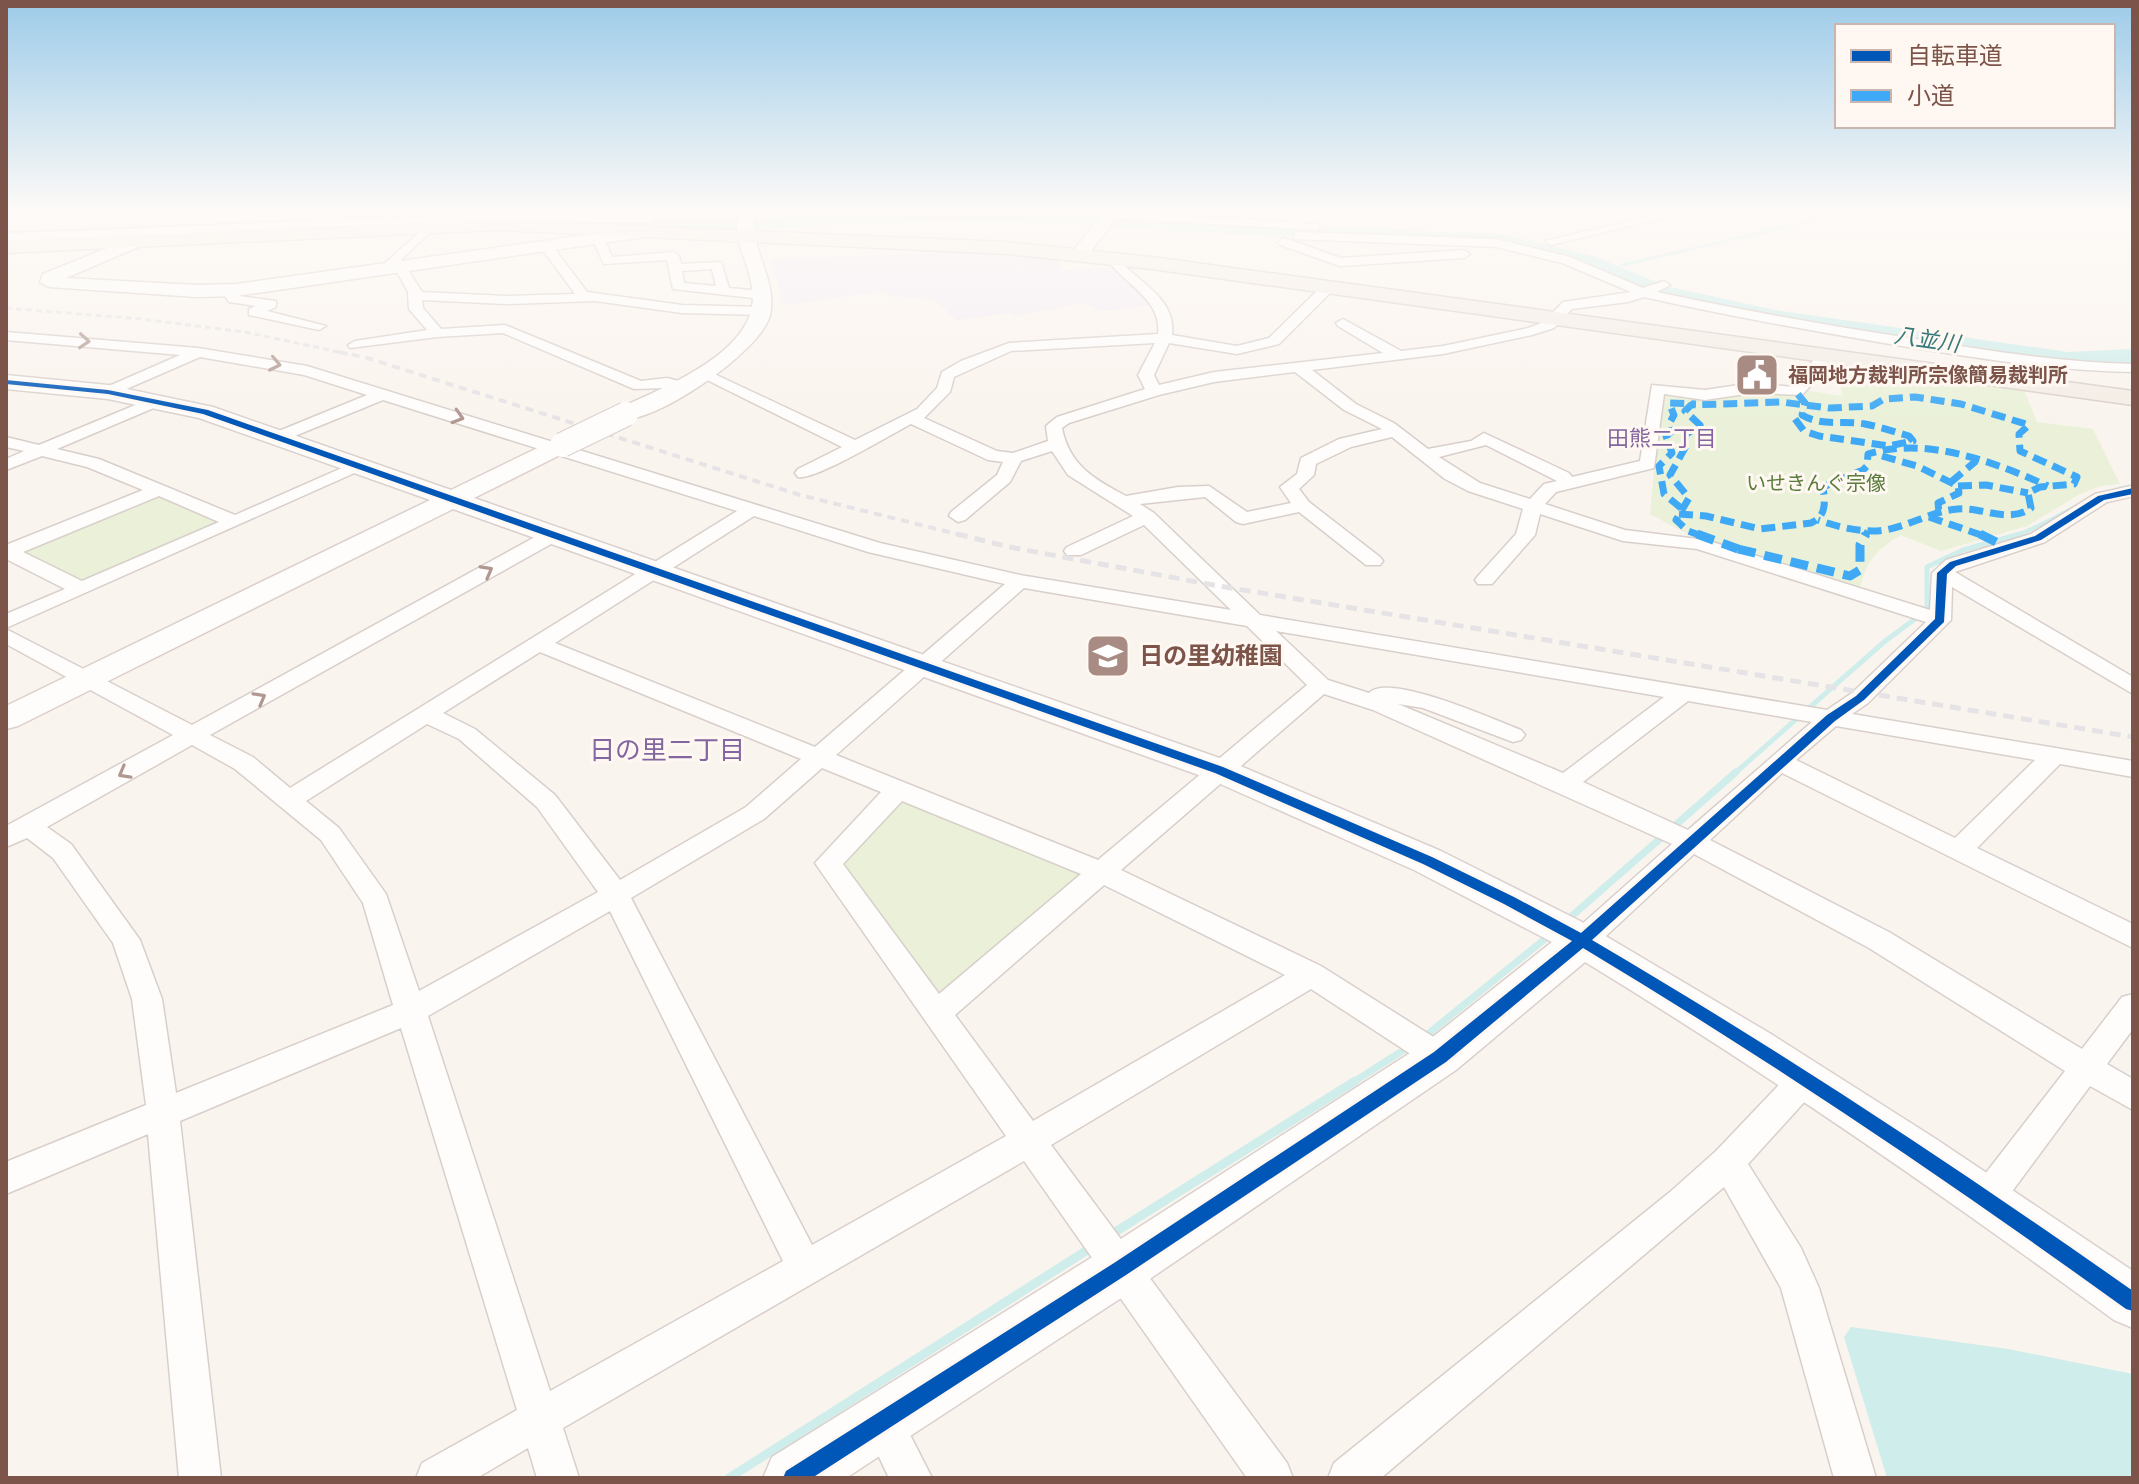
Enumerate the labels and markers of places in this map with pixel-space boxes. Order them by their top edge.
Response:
public building icon: 福岡地方裁判所宗像簡易裁判所 [1733,351,1781,399]
place label: 福岡地方裁判所宗像簡易裁判所 [1788,364,2068,388]
school or university icon: 日の里幼稚園 [1084,632,1132,680]
place label: 日の里幼稚園 [1139,642,1283,671]

